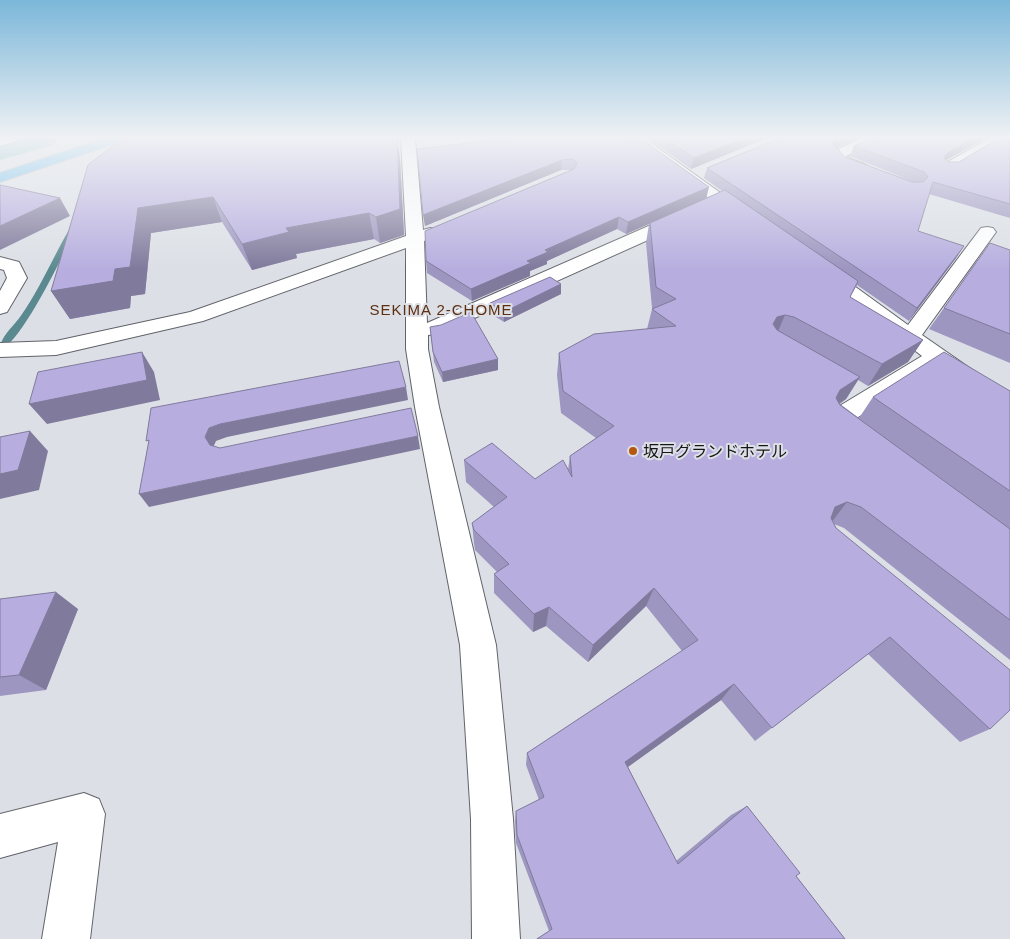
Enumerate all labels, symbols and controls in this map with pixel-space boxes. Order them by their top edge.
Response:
district label: SEKIMA 2-CHOME [369,301,513,318]
place label: 坂戸グランドホテル [643,443,787,460]
marker: 坂戸グランドホテル [627,445,639,457]

